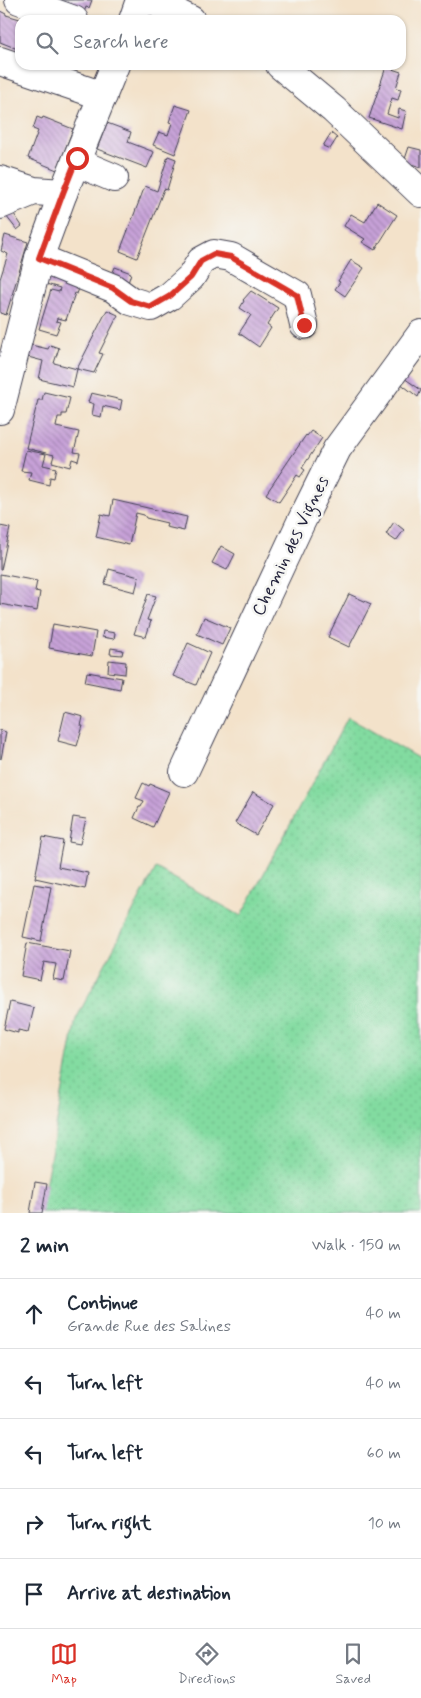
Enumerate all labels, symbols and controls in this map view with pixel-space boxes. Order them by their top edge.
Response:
search box [15,15,406,70]
icon: search [33,29,61,57]
text: Search here [73,30,169,55]
route start [66,147,89,170]
route end [293,314,316,337]
street label: Chemin des Vignes [247,472,337,621]
text: 2 min [20,1232,69,1260]
text: Walk · 150 m [312,1235,401,1256]
text: Continue [67,1291,138,1316]
icon: ahead [20,1300,48,1328]
text: 40 m [365,1303,401,1324]
text: Grande Rue des Salines [67,1316,231,1337]
icon: left [20,1370,48,1398]
text: Turn left [67,1371,143,1396]
text: 40 m [365,1373,401,1394]
icon: left [20,1440,48,1468]
text: Turn left [67,1441,143,1466]
text: 60 m [367,1443,401,1464]
icon: right [20,1510,48,1538]
text: Turn right [67,1511,151,1536]
text: 10 m [368,1513,401,1534]
icon: arrive [20,1580,48,1608]
text: Arrive at destination [67,1581,231,1606]
tab: Map [50,1640,78,1688]
tab: Directions [178,1640,236,1688]
tab: Saved [336,1640,371,1688]

